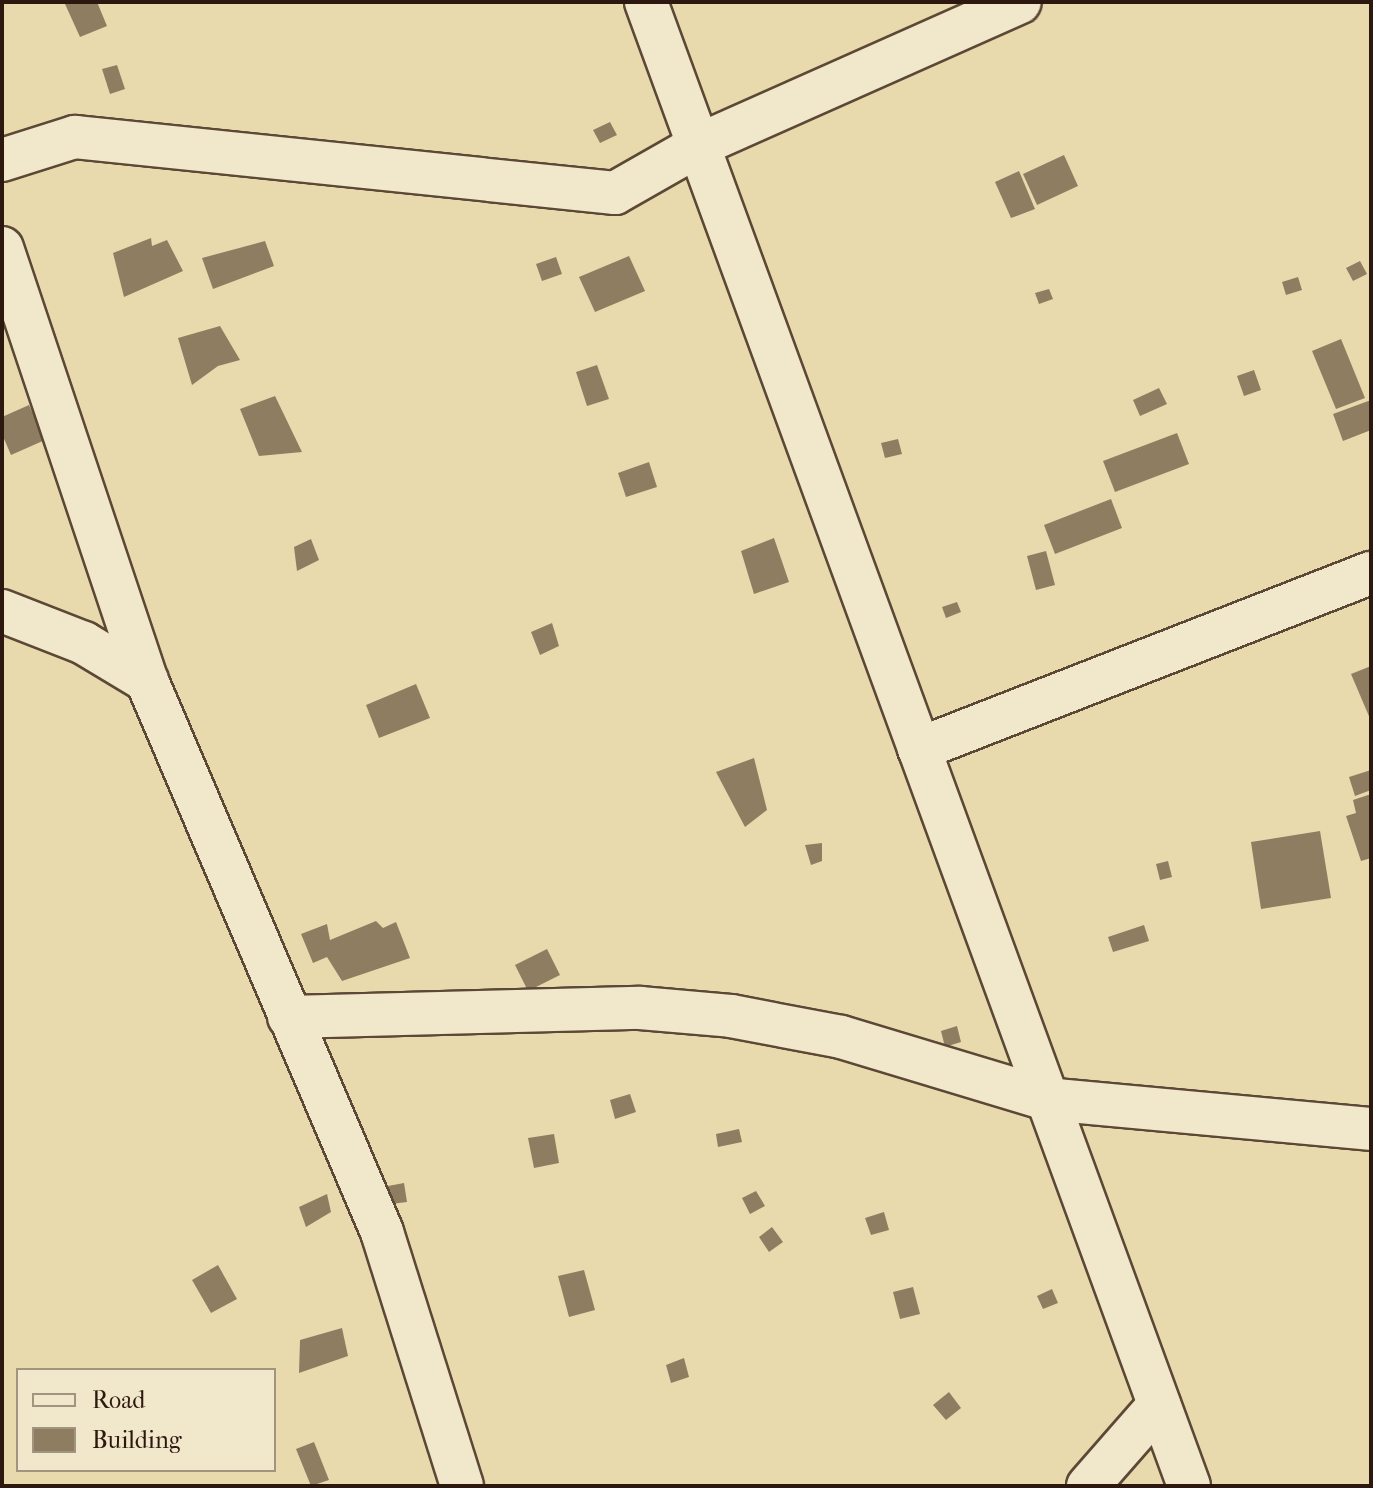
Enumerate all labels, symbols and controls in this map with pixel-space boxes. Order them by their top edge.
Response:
legend [16,1368,276,1472]
text: Road [92,1386,145,1414]
text: Building [92,1426,182,1454]

